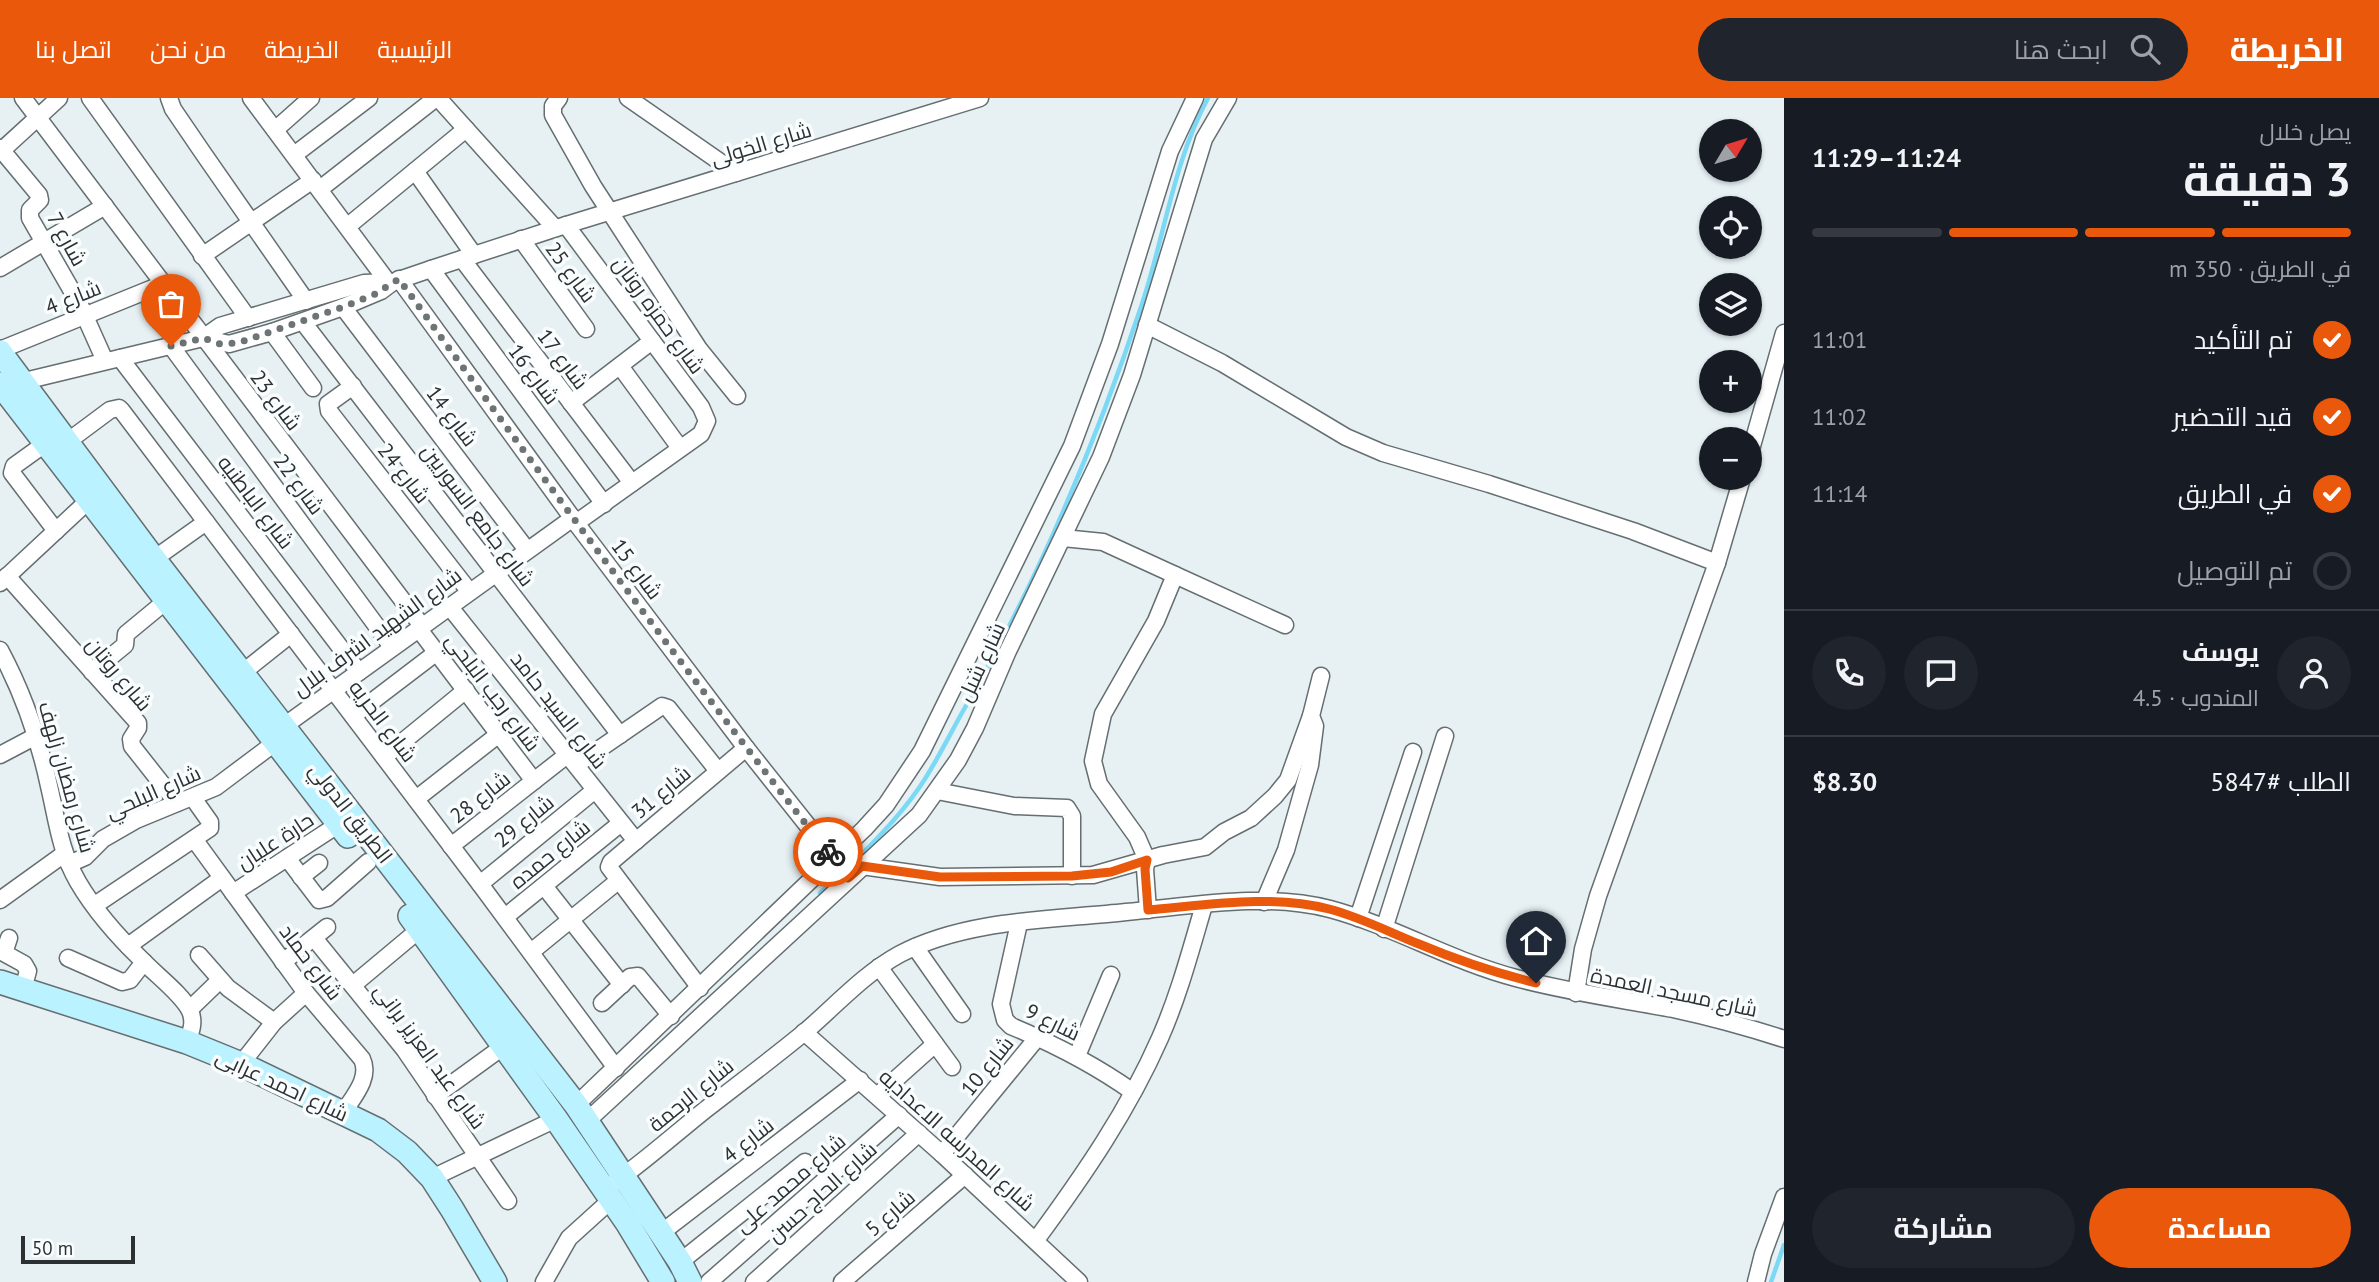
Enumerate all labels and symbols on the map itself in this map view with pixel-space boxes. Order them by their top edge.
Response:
street label: شارع الخولى [707,116,815,173]
north arrow [1699,119,1762,182]
street label: شارع 7 [40,207,93,271]
street label: شارع 25 [539,236,602,309]
street label: شارع حمزه روتان [606,251,711,380]
street label: شارع 4 [41,274,105,321]
pin [141,274,201,346]
street label: شارع 17 [531,323,595,395]
street label: شارع 16 [502,338,566,410]
street label: شارع 23 [244,364,308,436]
street label: شارع 14 [420,380,484,452]
street label: شارع 24 [371,437,436,509]
street label: شارع جامع السوريين [415,438,540,592]
street label: شارع 22 [267,448,330,521]
street label: شارع الباطنيه [211,450,300,555]
street label: شارع 15 [605,533,669,605]
street label: شارع الشهيد اشرف بلال [287,562,467,703]
street label: شارع شبل [951,618,1012,706]
street label: شارع رجب البلحي [437,627,546,758]
street label: شارع روتان [79,631,158,717]
street label: شارع السيد حامد [504,646,613,775]
street label: شارع الحريه [342,674,423,768]
street label: شارع رمضان زلهف [32,698,102,856]
street label: الطريق الدولي [301,757,399,871]
street label: شارع البلحي [101,759,206,828]
street label: شارع 31 [626,759,697,825]
street label: شارع 28 [444,765,516,830]
street label: شارع 29 [489,789,560,854]
street label: حارة عليان [231,806,319,876]
street label: شارع حمده [504,813,596,895]
courier [793,817,863,887]
pin [1506,911,1566,983]
street label: شارع حماد [273,919,348,1006]
street label: شارع مسجد العمدة [1588,961,1760,1024]
street label: شارع عبد العزيز براني [366,978,492,1136]
street label: شارع 9 [1021,997,1085,1048]
street label: شارع 10 [955,1031,1020,1102]
street label: شارع احمد عرابى [211,1043,353,1128]
street label: شارع الرحمة [643,1052,740,1138]
street label: شارع المدرسه الاعداديه [873,1063,1040,1218]
street label: شارع 4 [717,1112,780,1169]
street label: شارع محمد على [729,1128,852,1239]
street label: شارع الحاج حسن [762,1136,883,1249]
street label: شارع 5 [859,1184,921,1243]
scale bar [21,1233,135,1265]

